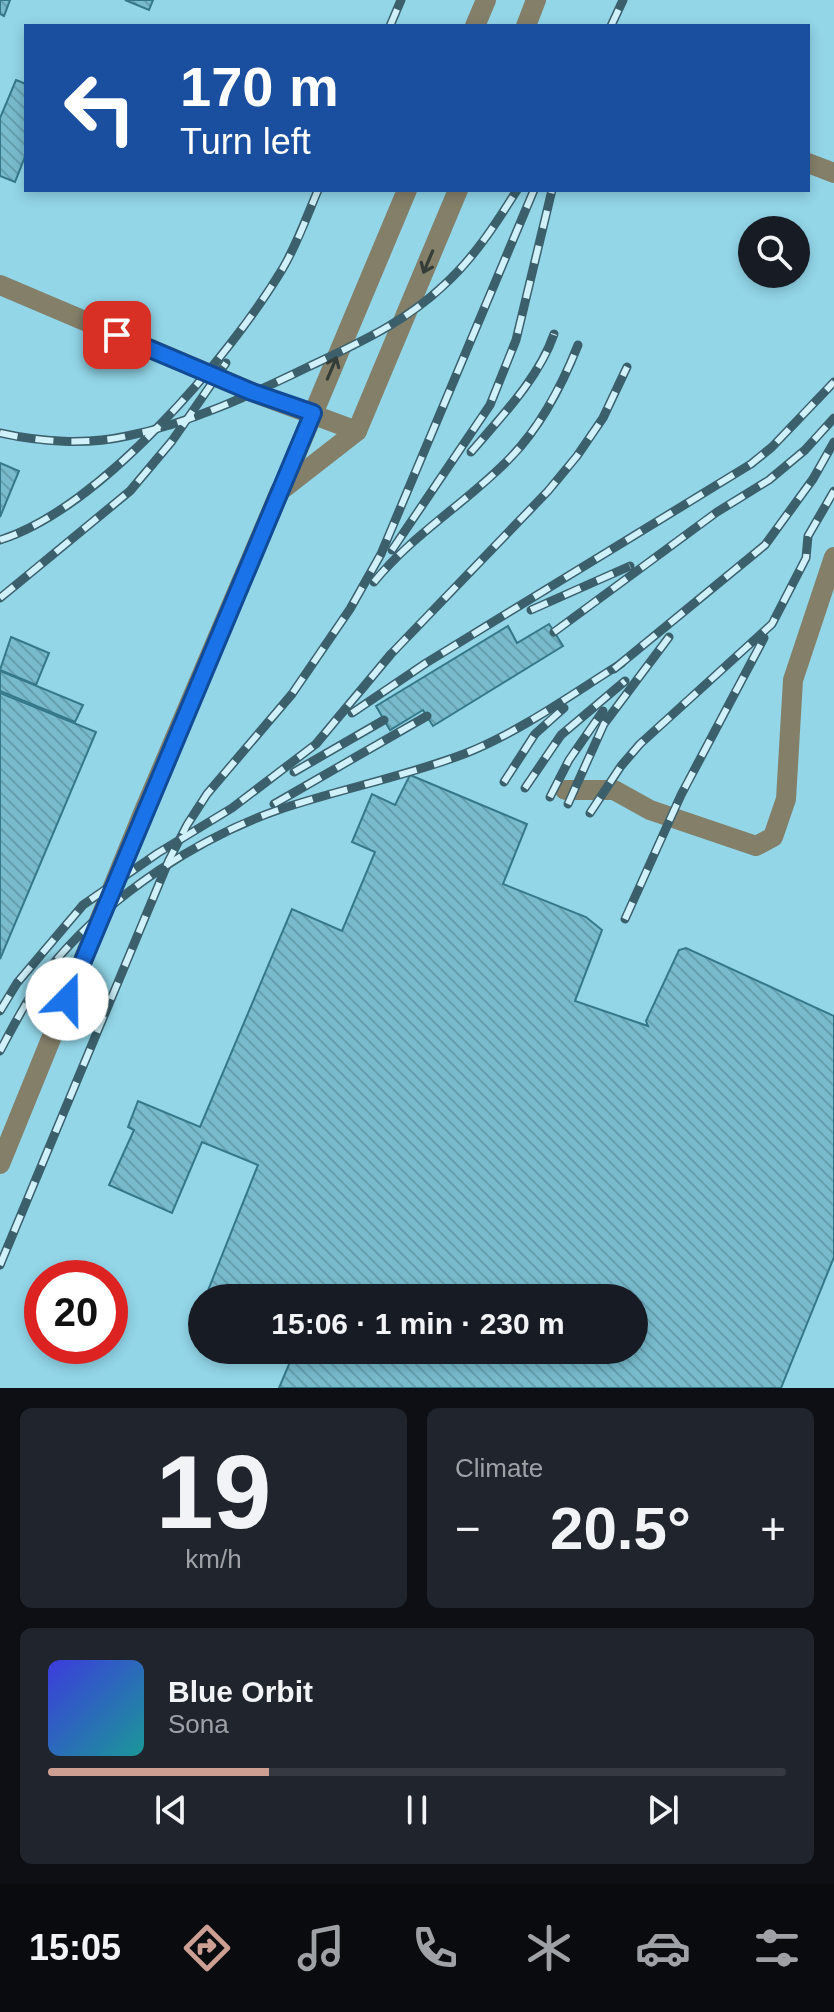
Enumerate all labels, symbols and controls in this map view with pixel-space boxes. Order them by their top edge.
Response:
text: 170 m [180,55,339,118]
icon: left [48,56,152,160]
text: Turn left [180,121,311,162]
map controls [738,216,810,288]
button: search [738,216,810,288]
one-way arrow [419,249,434,274]
pin [83,301,151,369]
icon: arrive [95,313,139,357]
one-way arrow [326,356,340,381]
position arrow [25,957,109,1041]
speed limit sign: 20 [24,1260,128,1364]
text: 15:06 · 1 min · 230 m [271,1307,565,1340]
text: 19 [156,1434,271,1550]
text: Climate [455,1453,543,1483]
text: 20.5° [550,1495,691,1562]
text: − [455,1504,481,1553]
text: + [760,1504,786,1553]
text: km/h [185,1544,242,1574]
text: Blue Orbit [168,1675,313,1708]
text: Sona [168,1709,229,1739]
icon: previous [149,1788,193,1832]
icon: pause [395,1788,439,1832]
icon: next [641,1788,685,1832]
icon: directions [179,1920,235,1976]
icon: music [293,1920,349,1976]
icon: phone [407,1920,463,1976]
icon: climate [521,1920,577,1976]
icon: car [635,1920,691,1976]
icon: filters [749,1920,805,1976]
text: 15:05 [29,1927,121,1968]

